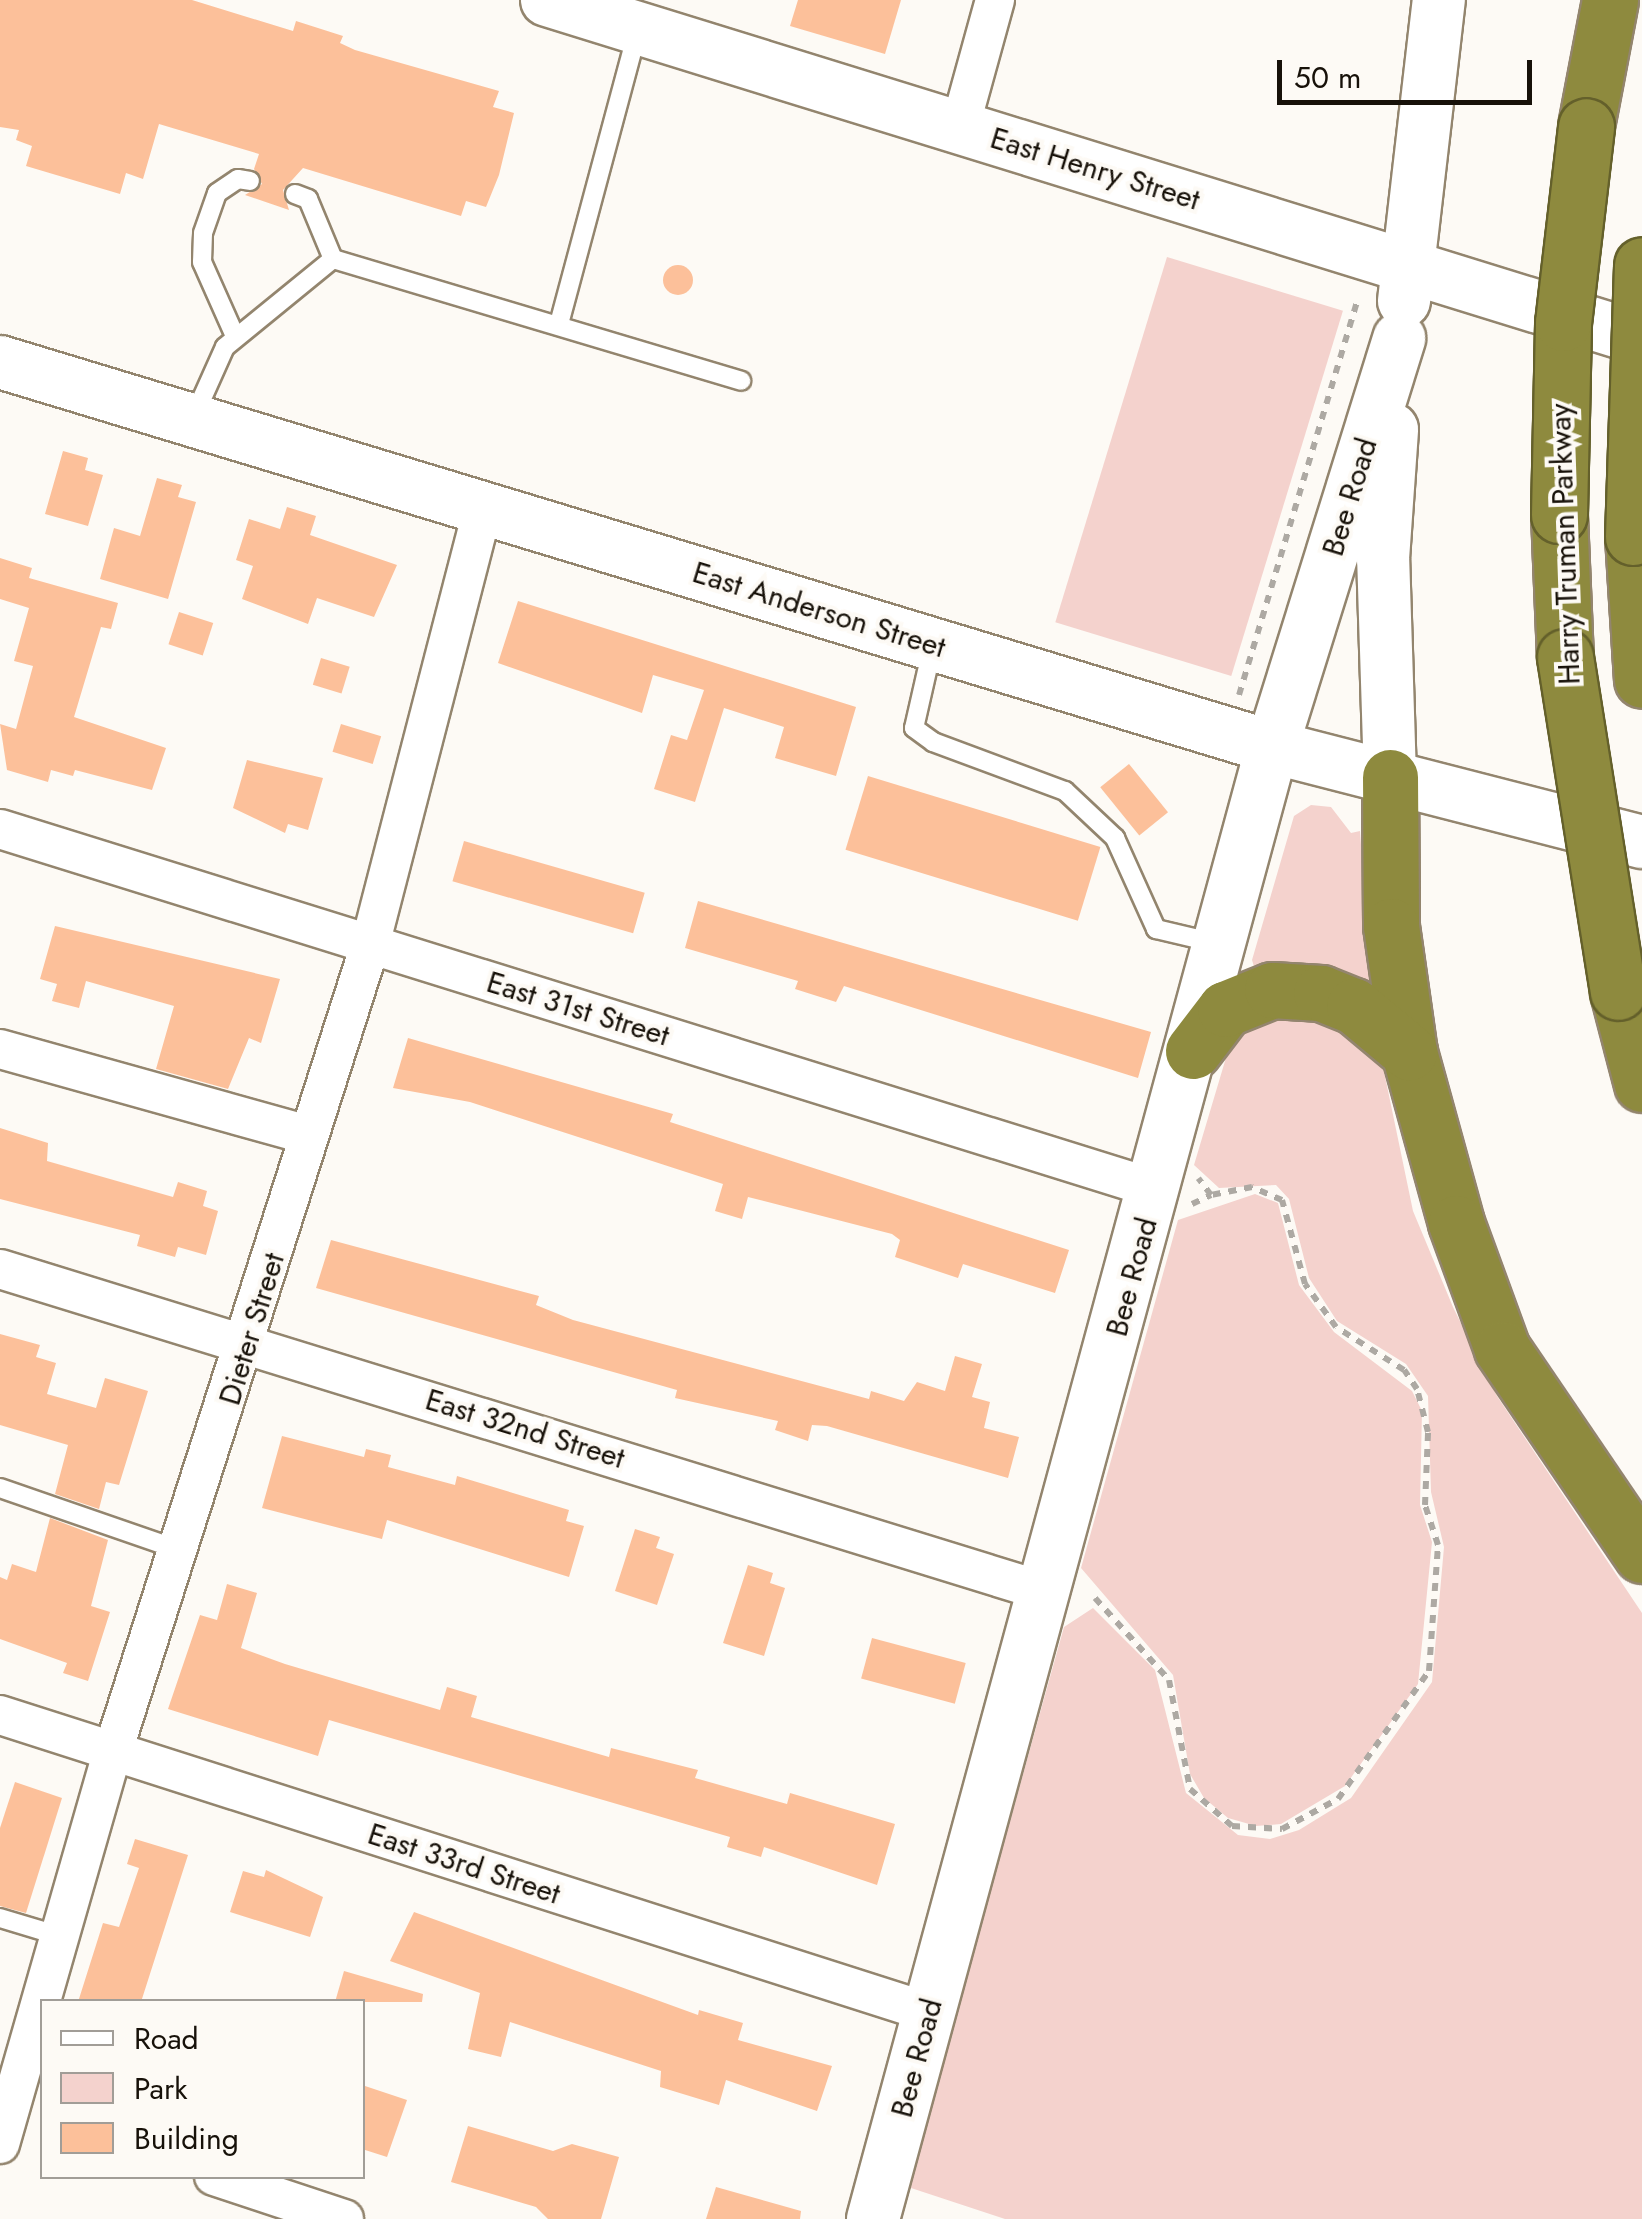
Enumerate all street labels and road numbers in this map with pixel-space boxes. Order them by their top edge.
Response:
street label: East Henry Street [986,120,1204,218]
street label: Harry Truman Parkway [1542,403,1588,685]
street label: Bee Road [1315,434,1385,560]
street label: East Anderson Street [688,554,950,666]
street label: East 31st Street [482,964,674,1054]
street label: Bee Road [1099,1214,1165,1340]
street label: Dieter Street [212,1249,292,1409]
street label: East 32nd Street [421,1382,629,1476]
street label: East 33rd Street [363,1816,565,1912]
street label: Bee Road [884,1995,950,2121]

